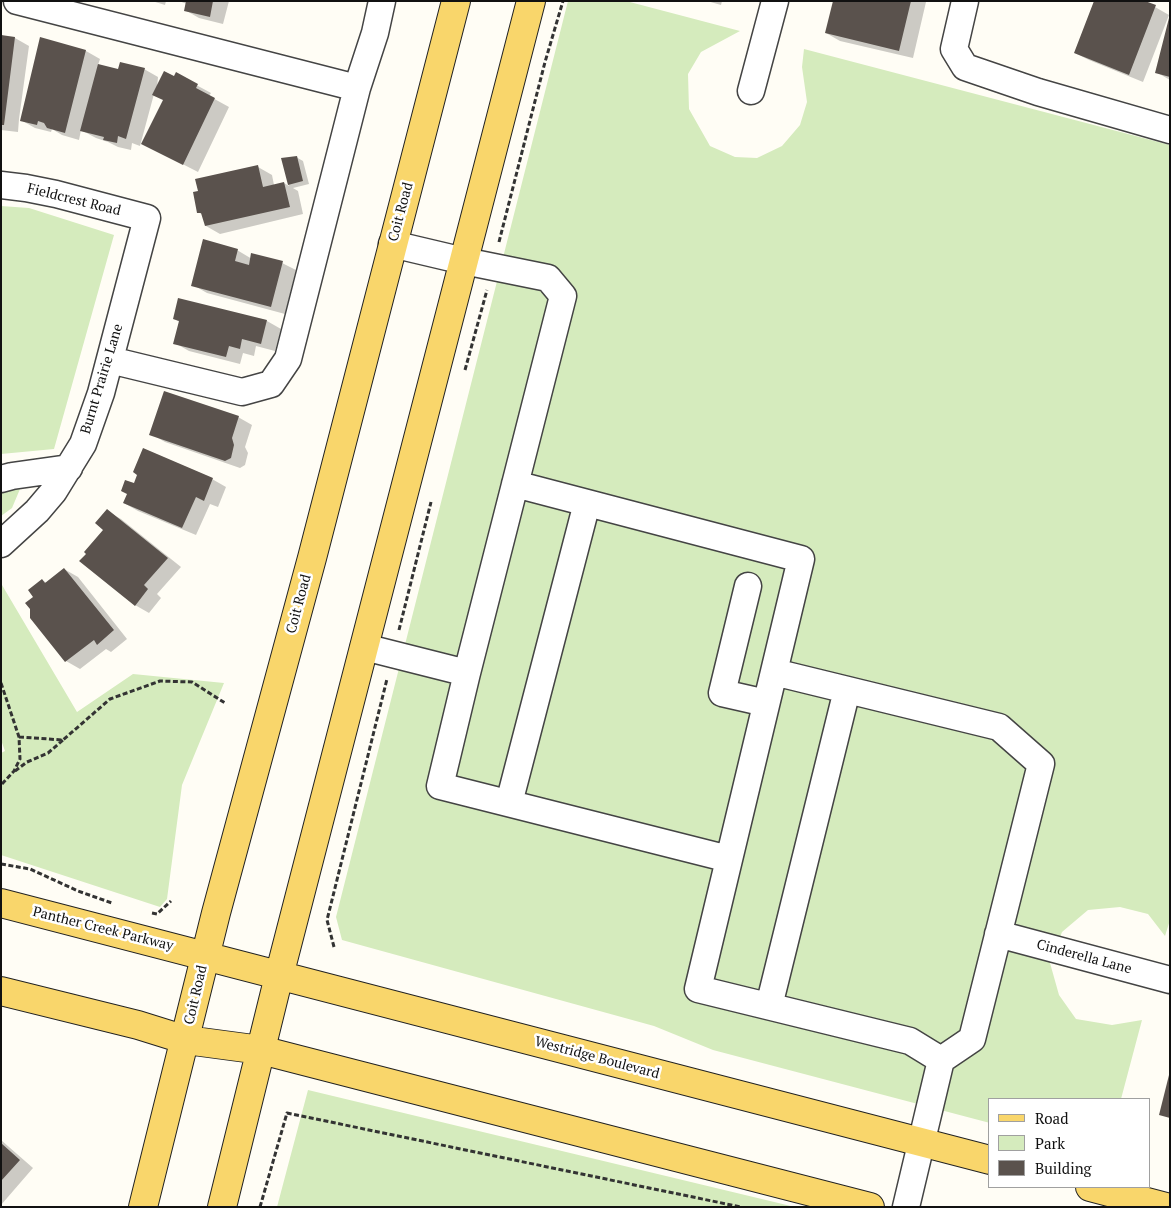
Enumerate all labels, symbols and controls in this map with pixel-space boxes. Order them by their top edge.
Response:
street label: Fieldcrest Road [26,180,122,220]
street label: Coit Road [385,181,417,243]
street label: Burnt Prairie Lane [77,322,127,436]
street label: Coit Road [283,573,315,635]
street label: Panther Creek Parkway [31,903,175,955]
street label: Cinderella Lane [1035,936,1133,978]
street label: Coit Road [181,964,211,1026]
street label: Westridge Boulevard [533,1033,661,1083]
legend [988,1098,1151,1188]
text: Road [1035,1108,1068,1128]
text: Park [1035,1133,1065,1153]
text: Building [1035,1158,1092,1178]

